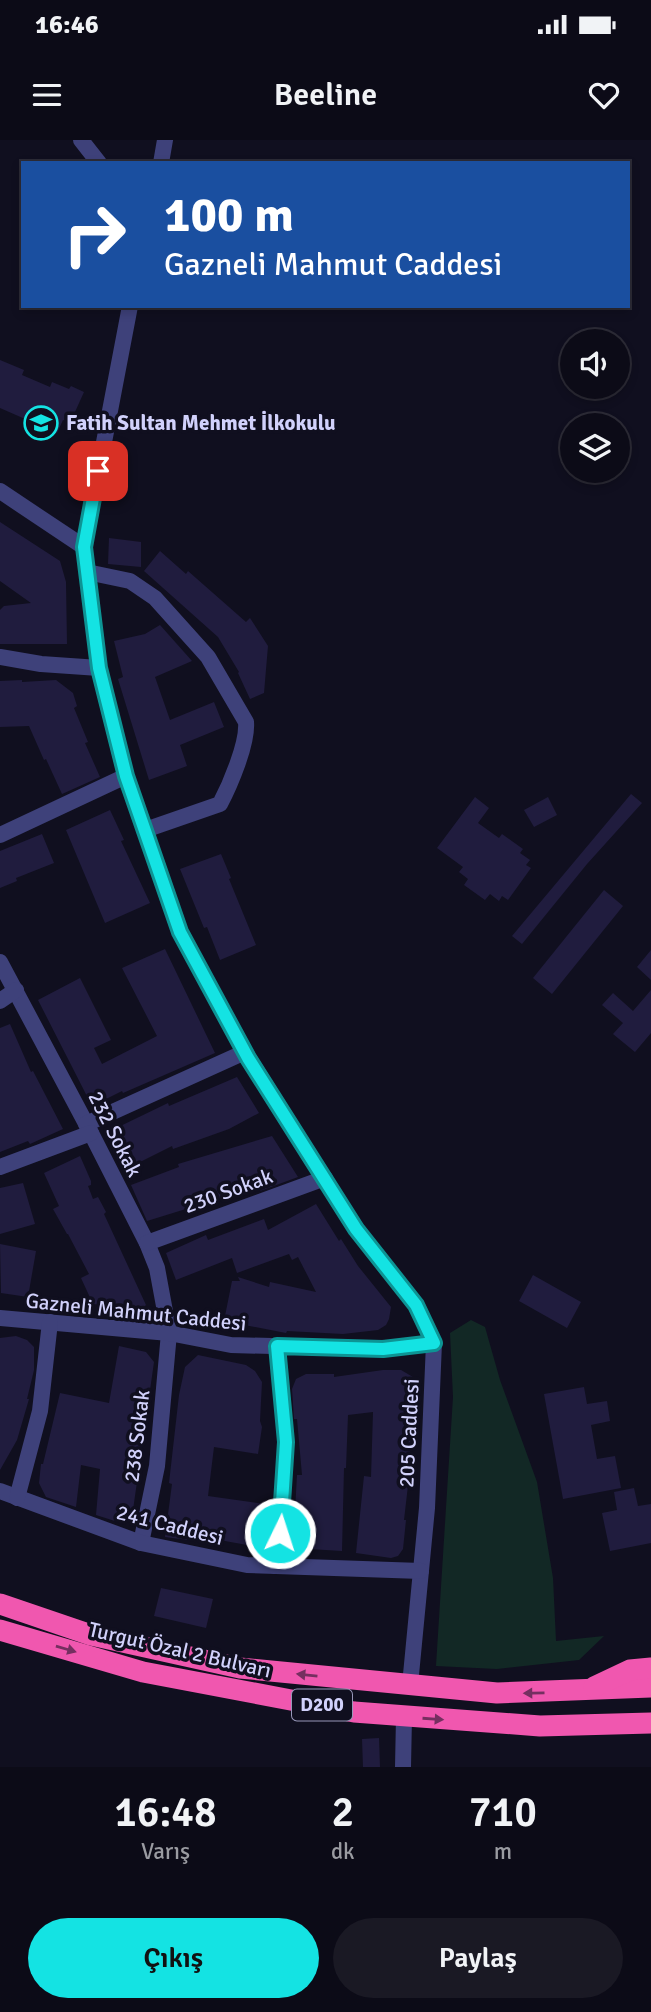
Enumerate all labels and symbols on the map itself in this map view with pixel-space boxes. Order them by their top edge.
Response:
school or university icon: Fatih Sultan Mehmet İlkokulu [22,404,60,442]
place label: Fatih Sultan Mehmet İlkokulu [66,410,336,436]
pin [68,441,128,501]
street label: 232 Sokak [82,1087,148,1182]
street label: 230 Sokak [180,1163,277,1219]
street label: Gazneli Mahmut Caddesi [24,1287,248,1337]
street label: 205 Caddesi [393,1378,425,1488]
street label: 238 Sokak [118,1388,156,1484]
position arrow [243,1496,317,1570]
street label: 241 Caddesi [114,1499,226,1551]
street label: Turgut Özal 2 Bulvarı [86,1616,274,1684]
one-way arrow [55,1645,76,1655]
one-way arrow [296,1669,318,1680]
one-way arrow [523,1687,545,1698]
road number: D200 [292,1690,352,1721]
one-way arrow [422,1714,444,1725]

